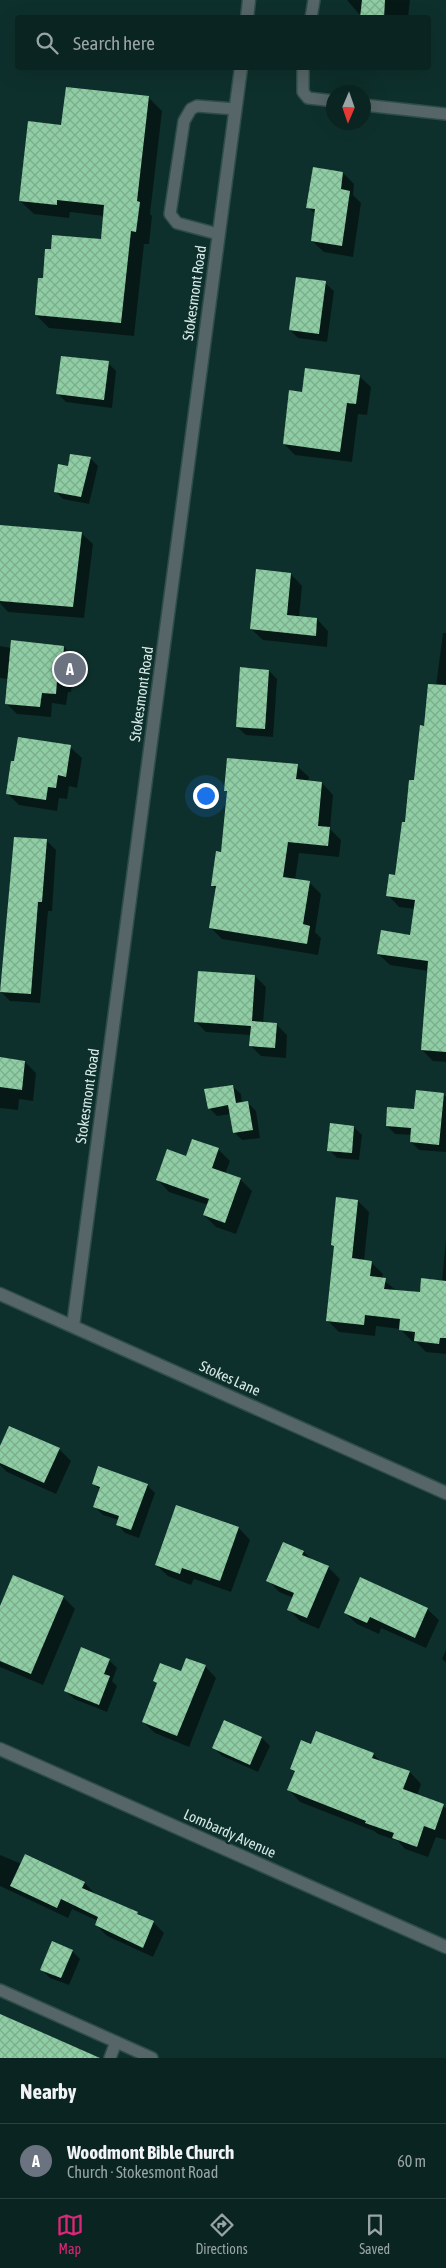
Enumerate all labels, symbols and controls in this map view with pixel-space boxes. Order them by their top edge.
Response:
search box [15,15,431,70]
icon: search [33,29,61,57]
text: Search here [73,32,155,54]
north arrow [326,85,371,130]
street label: Stokesmont Road [179,244,209,342]
street label: Stokesmont Road [126,645,156,743]
pin: A [54,650,86,688]
your location [193,783,219,809]
street label: Stokesmont Road [72,1047,102,1145]
street label: Stokes Lane [197,1357,263,1399]
street label: Lombardy Avenue [181,1805,279,1861]
text: Nearby [20,2079,76,2103]
text: Woodmont Bible Church [67,2141,234,2163]
text: A [32,2152,40,2170]
text: 60 m [397,2152,426,2170]
text: Church · Stokesmont Road [67,2163,218,2181]
tab: Map [56,2211,84,2257]
tab: Directions [195,2211,248,2257]
tab: Saved [359,2211,390,2257]

